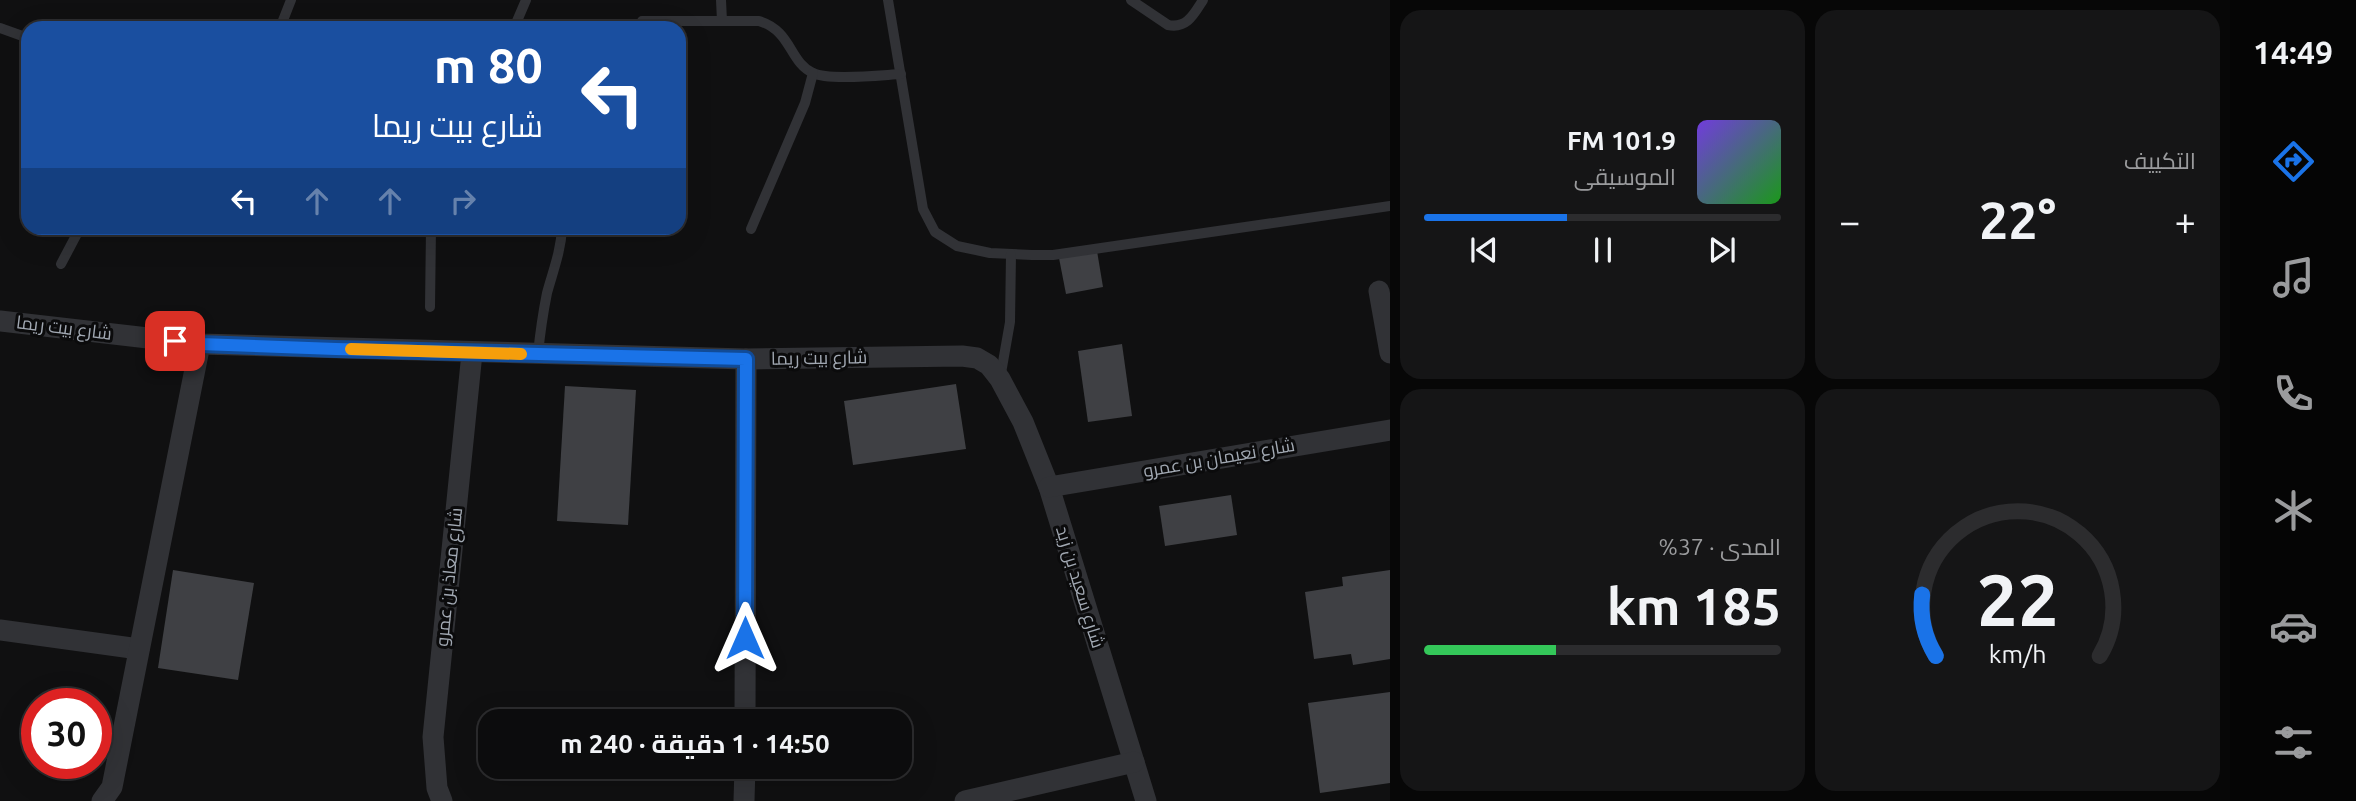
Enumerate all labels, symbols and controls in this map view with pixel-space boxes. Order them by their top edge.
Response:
text: 14:49 [2253,34,2333,70]
text: 80 m [434,37,543,92]
icon: left [567,49,658,140]
text: شارع بيت ريما [372,107,543,143]
text: 101.9 FM [1567,126,1676,155]
icon: directions [2269,137,2318,186]
text: التكييف [2124,148,2196,173]
text: الموسيقى [1574,164,1676,189]
icon: left [225,182,263,220]
icon: ahead [298,182,336,220]
icon: ahead [371,182,409,220]
icon: right [444,182,482,220]
text: 22° [1979,191,2056,249]
text: − [1839,200,1860,242]
text: + [2175,200,2196,242]
icon: previous [1465,231,1503,269]
icon: pause [1584,231,1622,269]
icon: next [1703,231,1741,269]
icon: music [2269,253,2318,302]
street label: شارع بيت ريما [15,311,113,346]
pin [145,311,205,371]
icon: arrive [156,322,194,360]
street label: شارع بيت ريما [771,346,867,371]
icon: phone [2269,369,2318,418]
street label: شارع نعيمان بن عمرو [1141,434,1297,483]
icon: climate [2269,486,2318,535]
street label: شارع معاذ بن عمرو [431,506,468,648]
street label: شارع سعيد بن زيد [1050,523,1109,651]
text: المدى · 37% [1659,534,1781,559]
text: 22 [1976,558,2059,640]
text: 185 km [1607,577,1781,635]
position arrow [708,601,782,675]
icon: car [2269,602,2318,651]
text: km/h [1989,640,2046,668]
speed limit sign: 30 [21,688,112,779]
icon: filters [2269,718,2318,767]
text: 14:50 · 1 دقيقة · 240 m [560,729,830,758]

